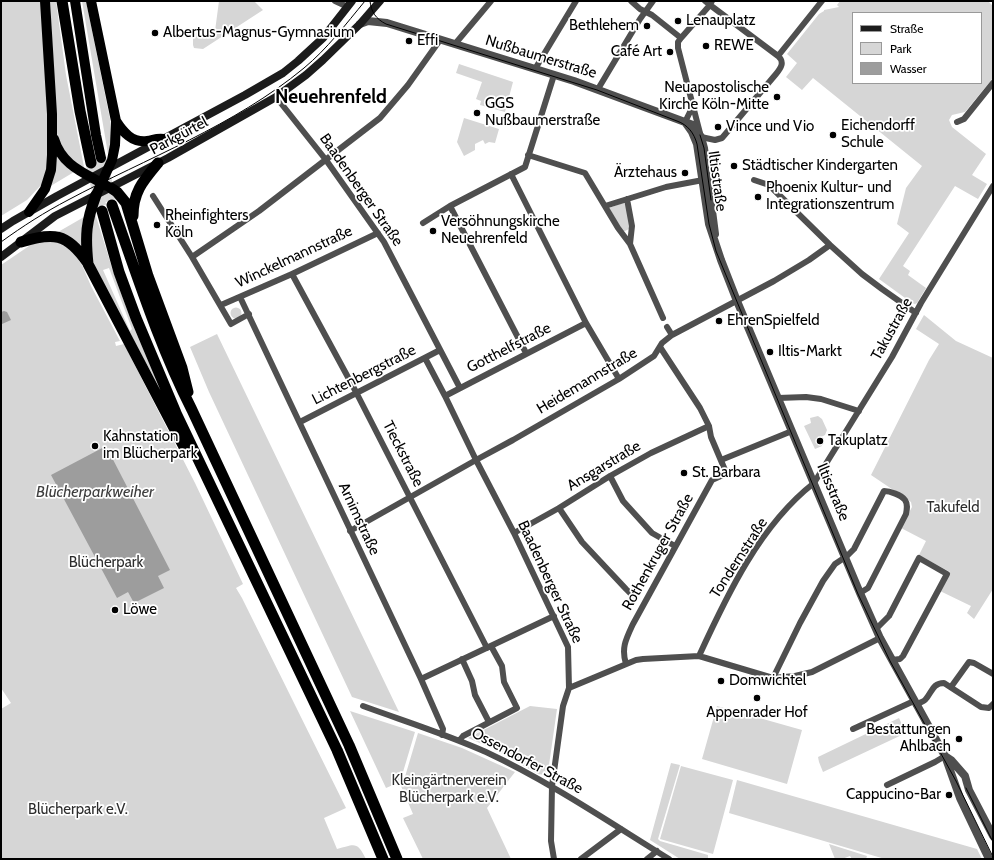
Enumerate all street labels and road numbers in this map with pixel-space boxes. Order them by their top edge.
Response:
street label: Nußbaumerstraße [483,32,599,82]
street label: Parkgürtel [147,113,211,159]
street label: Baadenberger Straße [315,130,407,250]
street label: Iltisstraße [704,150,730,212]
street label: Winckelmannstraße [233,222,355,292]
street label: Takustraße [868,295,916,363]
street label: Gotthelfstraße [464,319,554,377]
street label: Lichtenbergstraße [309,341,419,409]
street label: Heidemannstraße [534,344,640,418]
street label: Tieckstraße [379,418,427,490]
street label: Ansgarstraße [564,437,644,495]
street label: Iltisstraße [813,460,853,524]
street label: Arnimstraße [334,480,384,558]
street label: Rothenkruger Straße [619,491,697,613]
street label: Tondernstraße [706,515,772,601]
street label: Baadenberger Straße [514,518,586,646]
street label: Ossendorfer Straße [468,724,586,798]

